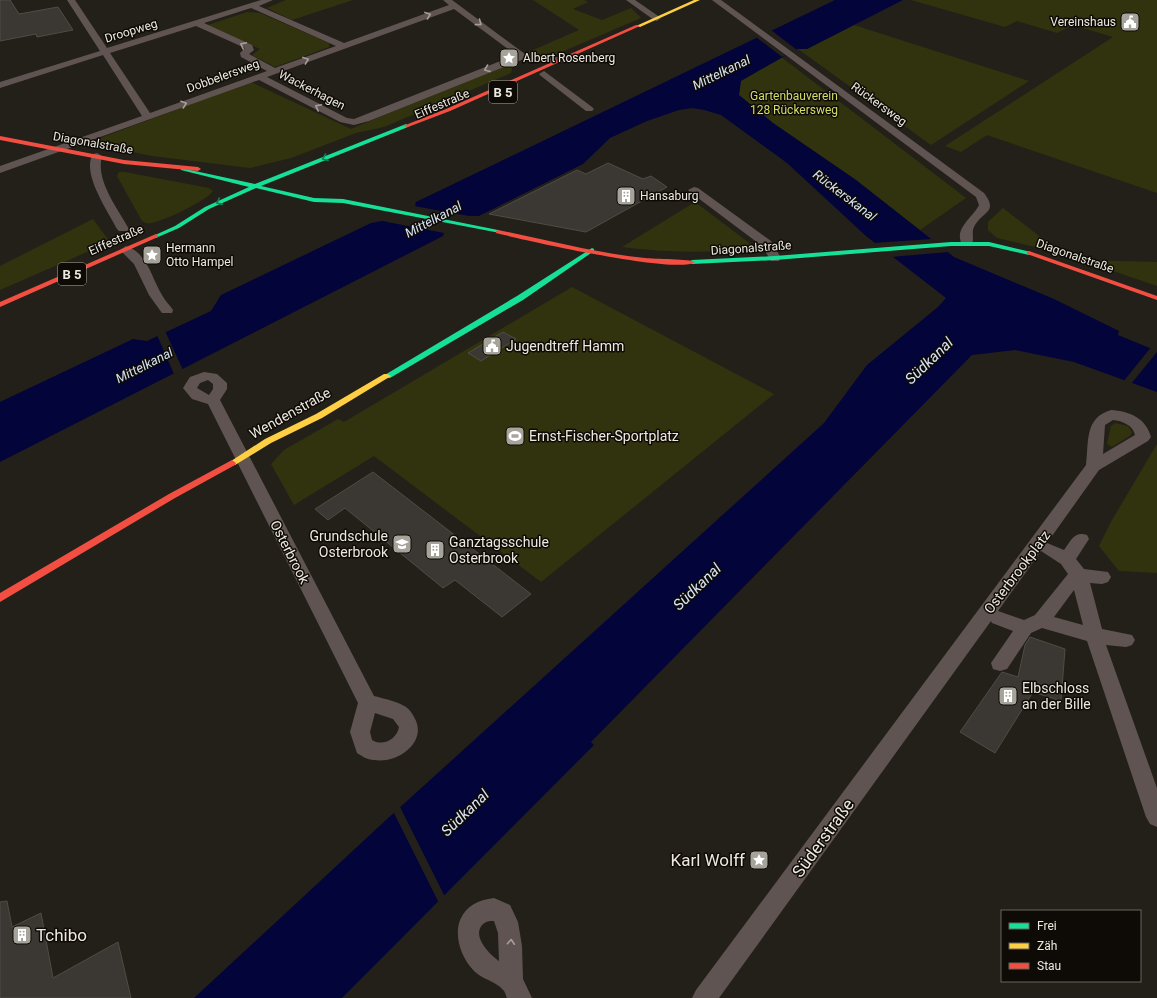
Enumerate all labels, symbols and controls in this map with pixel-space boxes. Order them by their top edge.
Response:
public building icon: Vereinshaus [1119,11,1141,33]
one-way arrow [425,12,432,20]
place label: Vereinshaus [1050,15,1116,29]
street label: Droopweg [103,16,159,46]
one-way arrow [474,18,481,25]
one-way arrow [240,42,247,50]
place icon: Albert Rosenberg [498,47,520,69]
place label: Albert Rosenberg [523,51,615,65]
water label: Mittelkanal [690,52,753,93]
street label: Dobbelersweg [185,56,261,96]
one-way arrow [303,56,310,64]
one-way arrow [483,65,490,73]
street label: Wackerhagen [277,67,347,113]
street label: Rückersweg [849,79,909,129]
road number: B 5 [489,81,517,103]
street label: Eiffestraße [412,86,472,122]
park label: Gartenbauverein 128 Rückersweg [750,89,838,117]
one-way arrow [180,100,187,108]
one-way arrow [315,104,323,112]
street label: Diagonalstraße [52,129,134,157]
one-way arrow [321,153,328,161]
water label: Rückerskanal [810,167,880,225]
building icon: Hansaburg [615,185,637,207]
place label: Hansaburg [640,189,698,203]
one-way arrow [216,198,223,206]
water label: Mittelkanal [402,198,465,241]
street label: Eiffestraße [87,222,145,258]
street label: Diagonalstraße [1034,236,1116,276]
street label: Diagonalstraße [710,238,792,258]
place label: Hermann Otto Hampel [166,241,233,269]
place icon: Hermann Otto Hampel [141,244,163,266]
road number: B 5 [58,263,86,285]
water label: Südkanal [901,333,957,388]
public building icon: Jugendtreff Hamm [481,335,503,357]
place label: Jugendtreff Hamm [506,338,624,354]
water label: Mittelkanal [113,344,176,386]
street label: Wendenstraße [247,384,333,442]
sports icon: Ernst-Fischer-Sportplatz [504,425,526,447]
place label: Ernst-Fischer-Sportplatz [529,428,679,444]
street label: Osterbrook [267,518,313,587]
street label: Osterbrookplatz [981,527,1053,617]
place label: Grundschule Osterbrook [310,528,389,560]
school or university icon: Grundschule Osterbrook [391,533,413,555]
place label: Ganztagsschule Osterbrook [449,534,549,566]
building icon: Ganztagsschule Osterbrook [424,539,446,561]
water label: Südkanal [669,559,725,614]
place label: Elbschloss an der Bille [1022,680,1091,712]
building icon: Elbschloss an der Bille [997,685,1019,707]
water label: Südkanal [437,785,493,840]
street label: Süderstraße [788,795,858,881]
place icon: Karl Wolff [748,849,770,871]
place label: Karl Wolff [671,850,745,870]
legend [1001,910,1141,982]
text: Frei [1037,919,1057,933]
building icon: Tchibo [11,924,33,946]
place label: Tchibo [36,925,87,945]
one-way arrow [506,939,515,945]
text: Zäh [1037,939,1057,953]
text: Stau [1037,959,1061,973]

